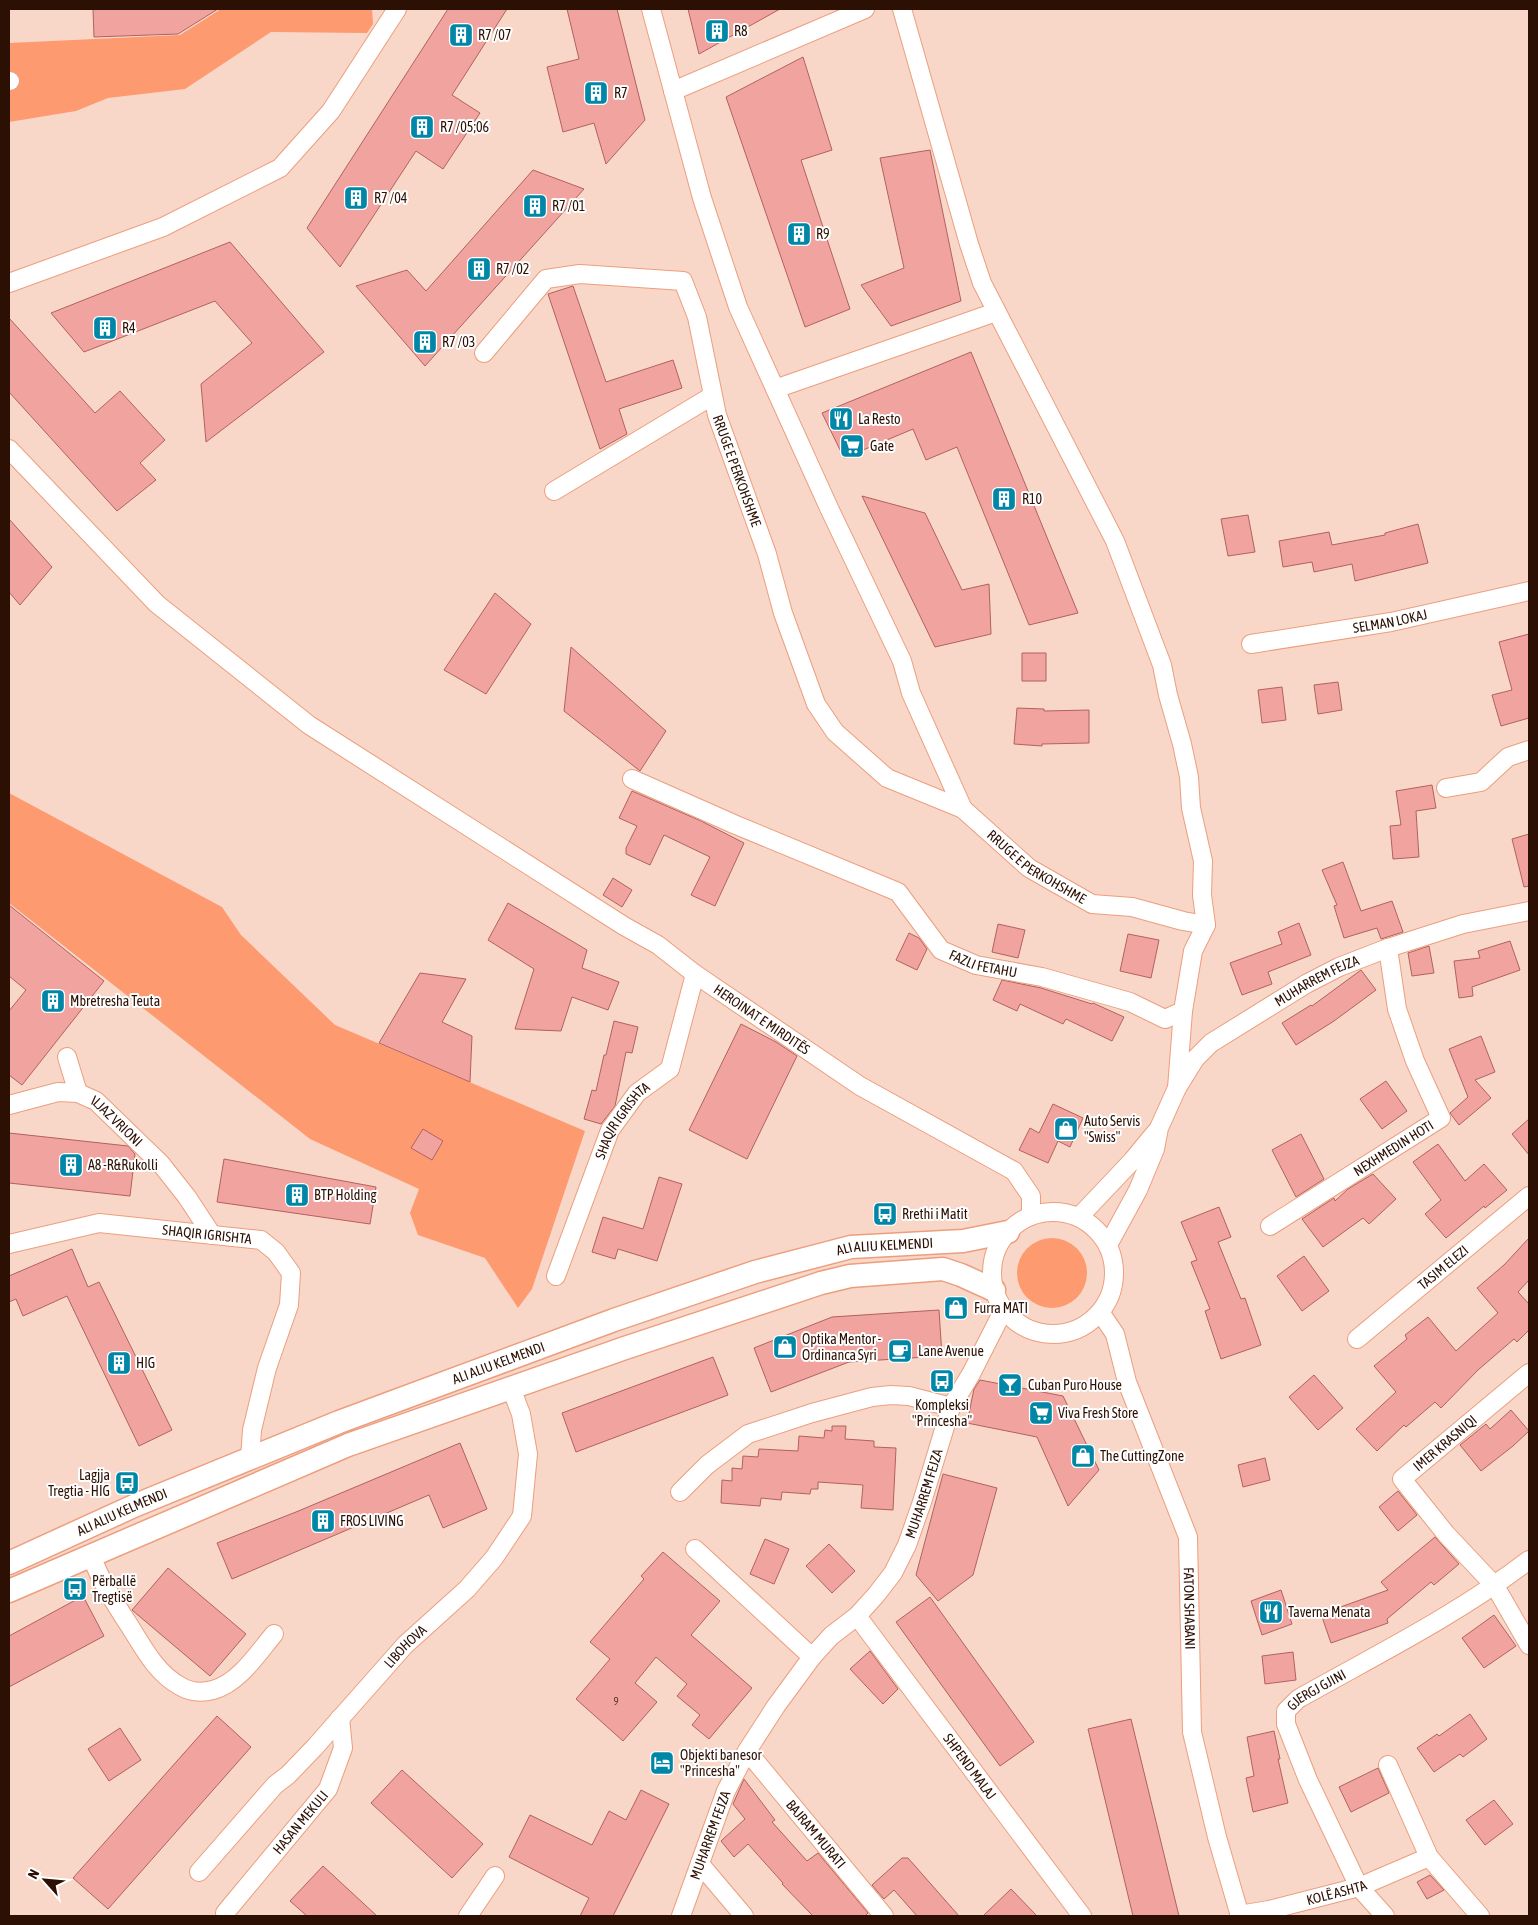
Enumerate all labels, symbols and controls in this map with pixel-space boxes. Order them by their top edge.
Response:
building icon: R8 [704,18,730,44]
building icon: R7 /07 [448,22,474,48]
place label: R8 [734,23,748,39]
place label: R7 /07 [478,27,511,43]
building icon: R7 [583,80,609,106]
place label: R7 [614,85,628,101]
building icon: R7 /05;06 [409,114,435,140]
place label: R7 /05;06 [440,119,489,135]
building icon: R7 /04 [343,185,369,211]
place label: R7 /04 [374,190,408,206]
building icon: R7 /01 [522,193,548,219]
place label: R7 /01 [552,198,585,214]
building icon: R9 [786,221,812,247]
place label: R9 [816,226,830,242]
building icon: R7 /02 [466,256,492,282]
place label: R7 /02 [496,261,529,277]
building icon: R4 [92,315,118,341]
place label: R4 [122,320,136,336]
building icon: R7 /03 [412,329,438,355]
place label: R7 /03 [442,334,475,350]
restaurant icon: La Resto [828,406,854,432]
place label: La Resto [858,411,901,427]
street label: RRUGE E PERKOHSHME [710,413,764,529]
supermarket icon: Gate [839,433,865,459]
place label: Gate [870,438,894,454]
building icon: R10 [991,486,1017,512]
place label: R10 [1022,491,1043,507]
street label: SELMAN LOKAJ [1352,606,1429,636]
street label: RRUGE E PERKOHSHME [984,827,1089,907]
street label: FAZLI FETAHU [947,946,1018,980]
street label: MUHARREM FEJZA [1272,952,1361,1010]
street label: HEROINAT E MIRDITËS [711,981,813,1058]
building icon: Mbretresha Teuta [40,988,66,1014]
place label: Mbretresha Teuta [70,993,160,1009]
street label: SHAQIR IGRISHTA [592,1079,653,1161]
street label: ILJAZ VRIONI [89,1092,146,1150]
place label: Auto Servis "Swiss" [1084,1113,1140,1145]
shop icon: Auto Servis "Swiss" [1053,1116,1079,1142]
street label: NEXHMEDIN HOTI [1351,1117,1436,1179]
building icon: A8 -R&Rukolli [58,1152,84,1178]
place label: A8 -R&Rukolli [88,1157,158,1173]
building icon: BTP Holding [284,1182,310,1208]
place label: BTP Holding [314,1187,377,1203]
bus stop icon: Rrethi i Matit [872,1201,898,1227]
place label: Rrethi i Matit [902,1206,968,1222]
street label: SHAQIR IGRISHTA [162,1222,253,1247]
street label: ALI ALIU KELMENDI [834,1235,934,1259]
street label: TASIM ELEZI [1415,1242,1471,1293]
shop icon: Furra MATI [943,1295,969,1321]
place label: Furra MATI [974,1300,1028,1316]
place label: Optika Mentor - Ordinanca Syri [802,1331,882,1363]
shop icon: Optika Mentor - Ordinanca Syri [772,1334,798,1360]
street label: ALI ALIU KELMENDI [450,1338,547,1387]
cafe icon: Lane Avenue [887,1338,913,1364]
place label: Lane Avenue [918,1343,984,1359]
building icon: HIG [106,1350,132,1376]
place label: HIG [136,1355,155,1371]
bus stop icon: Kompleksi "Princesha" [929,1368,955,1394]
bar icon: Cuban Puro House [997,1372,1023,1398]
place label: Cuban Puro House [1028,1377,1122,1393]
place label: Kompleksi "Princesha" [912,1397,972,1429]
supermarket icon: Viva Fresh Store [1028,1400,1054,1426]
place label: Viva Fresh Store [1058,1405,1138,1421]
street label: IMER KRASNIQI [1410,1412,1480,1474]
shop icon: The CuttingZone [1070,1443,1096,1469]
street label: MUHARREM FEJZA [902,1447,946,1541]
place label: The CuttingZone [1100,1448,1184,1464]
place label: Lagjja Tregtia - HIG [48,1467,110,1499]
bus stop icon: Lagjja Tregtia - HIG [114,1470,140,1496]
street label: ALI ALIU KELMENDI [74,1485,170,1539]
building icon: FROS LIVING [310,1508,336,1534]
place label: FROS LIVING [340,1513,404,1529]
street label: FATON SHABANI [1181,1567,1198,1650]
place label: Përballë Tregtisë [92,1573,136,1605]
bus stop icon: Përballë Tregtisë [62,1576,88,1602]
restaurant icon: Taverna Menata [1258,1599,1284,1625]
place label: Taverna Menata [1288,1604,1371,1620]
street label: LIBOHOVA [381,1622,430,1671]
street label: GJERGJ GJINI [1283,1666,1348,1714]
house number: 9 [613,1695,619,1707]
street label: SHPEND MALAJ [940,1730,1000,1802]
place label: Objekti banesor "Princesha" [680,1747,763,1779]
hotel icon: Objekti banesor "Princesha" [649,1750,675,1776]
street label: HASAN MEKULI [269,1787,331,1857]
street label: MUHARREM FEJZA [687,1788,733,1882]
street label: BAJRAM MURATI [783,1797,849,1871]
north arrow [20,1855,70,1905]
text: N [24,1867,42,1881]
street label: KOLË ASHTA [1305,1877,1369,1908]

